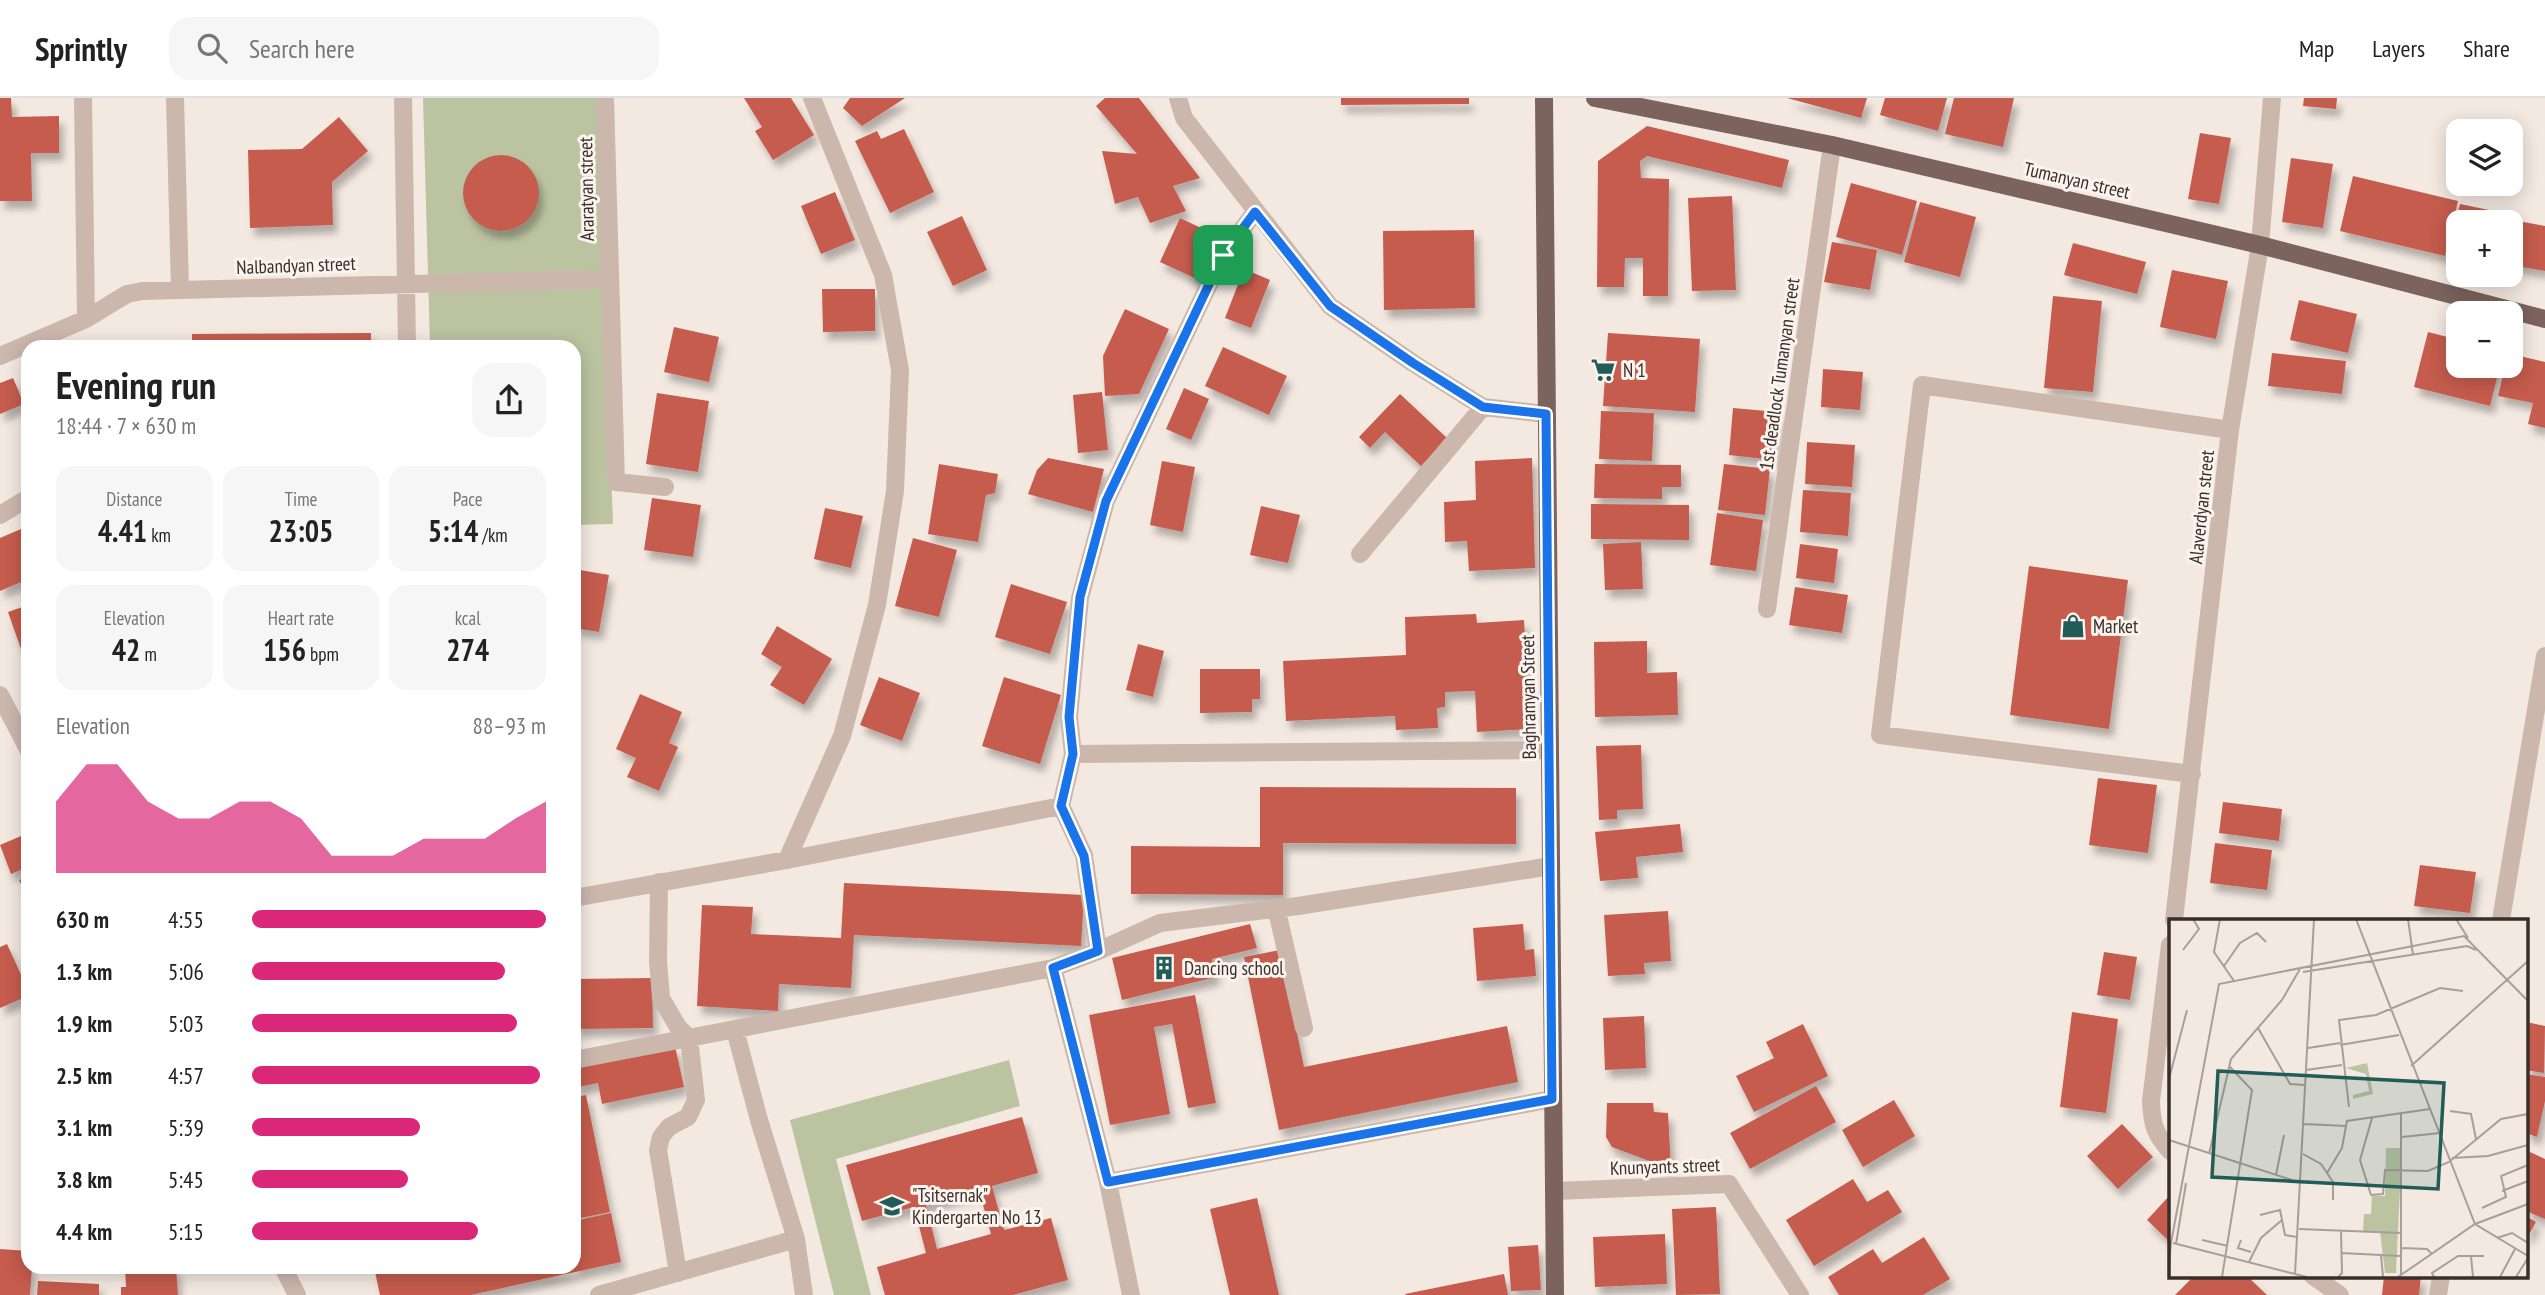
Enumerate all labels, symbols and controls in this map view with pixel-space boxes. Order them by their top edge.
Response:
search box [169,17,659,80]
text: Sprintly [35,27,127,70]
icon: search [193,29,231,67]
text: Search here [249,32,355,65]
text: Map [2299,33,2334,64]
text: Layers [2372,33,2425,64]
text: Share [2463,33,2510,64]
map controls [2446,119,2523,378]
button: layers [2446,119,2523,196]
street label: Araratyan street [573,136,599,241]
street label: Tumanyan street [2022,156,2133,204]
button: + [2446,210,2523,287]
pin [1193,225,1253,285]
icon: arrive [1204,236,1242,274]
street label: Nalbandyan street [236,251,357,279]
street label: 1st deadlock Tumanyan street [1754,275,1804,472]
button: − [2446,301,2523,378]
supermarket icon: N 1 [1589,356,1617,384]
place label: N 1 [1623,358,1646,382]
text: Evening run [56,360,216,409]
button: share [472,363,546,437]
text: 18:44 · 7 × 630 m [56,411,196,440]
street label: Alaverdyan street [2183,448,2219,565]
text: Distance [106,487,162,511]
text: Time [285,487,317,511]
text: Pace [453,487,483,511]
text: 4.41 [98,511,147,550]
text: 23:05 [269,511,333,550]
text: 5:14 [428,511,478,550]
text: km [147,523,171,547]
text: /km [478,523,508,547]
text: Elevation [104,606,165,630]
text: Heart rate [268,606,334,630]
text: kcal [455,606,481,630]
shop icon: Market [2059,612,2087,640]
place label: Market [2093,614,2139,638]
text: 42 [112,630,140,669]
text: 156 [263,630,306,669]
text: 274 [446,630,489,669]
street label: Baghramyan Street [1515,634,1541,760]
text: m [140,642,157,666]
text: bpm [306,642,339,666]
text: Elevation [56,711,130,740]
text: 88–93 m [473,711,546,740]
text: 630 m [56,905,109,934]
text: 4:55 [168,905,204,934]
inset map [2169,919,2528,1278]
building icon: Dancing school [1150,954,1178,982]
place label: Dancing school [1184,956,1284,980]
text: 1.3 km [56,957,112,986]
text: 5:06 [168,957,204,986]
text: 1.9 km [56,1009,112,1038]
text: 5:03 [168,1009,204,1038]
text: 2.5 km [56,1061,112,1090]
text: 4:57 [168,1061,204,1090]
text: 3.1 km [56,1113,112,1142]
text: 5:39 [168,1113,204,1142]
street label: Knunyants street [1609,1152,1721,1180]
text: 3.8 km [56,1165,112,1194]
text: 5:45 [168,1165,204,1194]
place label: "Tsitsernak" Kindergarten No 13 [912,1183,1041,1229]
school or university icon: "Tsitsernak" Kindergarten No 13 [878,1192,906,1220]
text: 4.4 km [56,1217,112,1246]
text: 5:15 [168,1217,204,1246]

